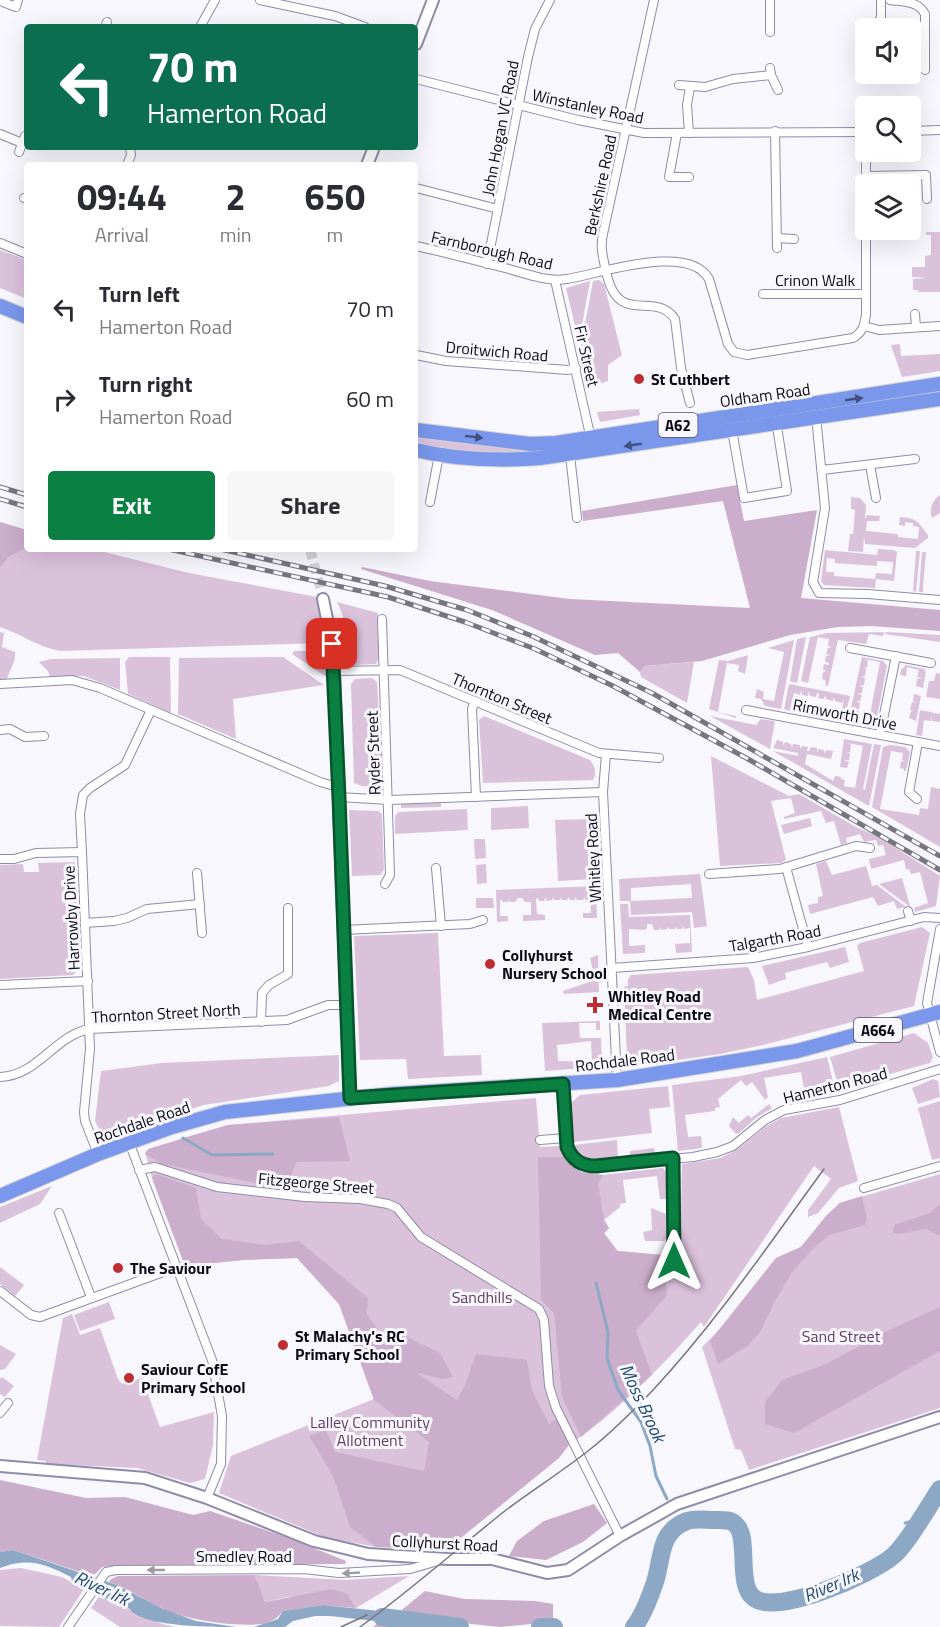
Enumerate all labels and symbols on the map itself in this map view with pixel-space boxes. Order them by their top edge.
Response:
street label: John Hogan VC Road [475,58,525,198]
street label: Winstanley Road [530,82,646,130]
street label: Berkshire Road [578,132,622,238]
street label: Farnborough Road [429,224,555,276]
street label: Crinon Walk [775,268,855,292]
street label: Fir Street [568,323,606,389]
street label: Droitwich Road [445,335,549,367]
place label: St Cuthbert [651,367,730,391]
marker: St Cuthbert [632,372,646,386]
street label: Oldham Road [718,377,812,413]
one-way arrow [844,394,863,403]
road number: A62 [658,413,698,437]
one-way arrow [464,432,483,442]
one-way arrow [623,441,642,450]
pin [306,618,357,669]
street label: Thornton Street [448,666,556,730]
street label: Rimworth Drive [791,692,899,736]
street label: Ryder Street [360,710,386,796]
street label: Whitley Road [579,813,607,903]
street label: Harrowby Drive [56,865,86,971]
street label: Talgarth Road [727,918,823,958]
place label: Collyhurst Nursery School [502,943,607,985]
marker: Collyhurst Nursery School [483,957,497,971]
place label: Whitley Road Medical Centre [608,984,711,1026]
marker: Whitley Road Medical Centre [586,996,604,1014]
street label: Thornton Street North [91,997,241,1029]
road number: A664 [854,1018,902,1042]
street label: Rochdale Road [574,1042,676,1078]
street label: Hamerton Road [780,1060,890,1110]
street label: Rochdale Road [91,1094,193,1150]
street label: Fitzgeorge Street [257,1166,375,1200]
position arrow [642,1229,706,1293]
place label: The Saviour [130,1256,211,1280]
marker: The Saviour [111,1261,125,1275]
park label: Sandhills [452,1285,512,1309]
place label: St Malachy's RC Primary School [295,1324,405,1366]
park label: Sand Street [802,1324,881,1348]
marker: St Malachy's RC Primary School [276,1338,290,1352]
place label: Saviour CofE Primary School [141,1357,246,1399]
water label: Moss Brook [613,1359,674,1449]
marker: Saviour CofE Primary School [122,1371,136,1385]
park label: Lalley Community Allotment [310,1410,430,1452]
street label: Collyhurst Road [391,1528,499,1558]
street label: Smedley Road [196,1544,292,1568]
water label: River Irk [799,1561,865,1609]
water label: River Irk [70,1564,136,1613]
one-way arrow [147,1565,166,1575]
one-way arrow [342,1568,361,1577]

